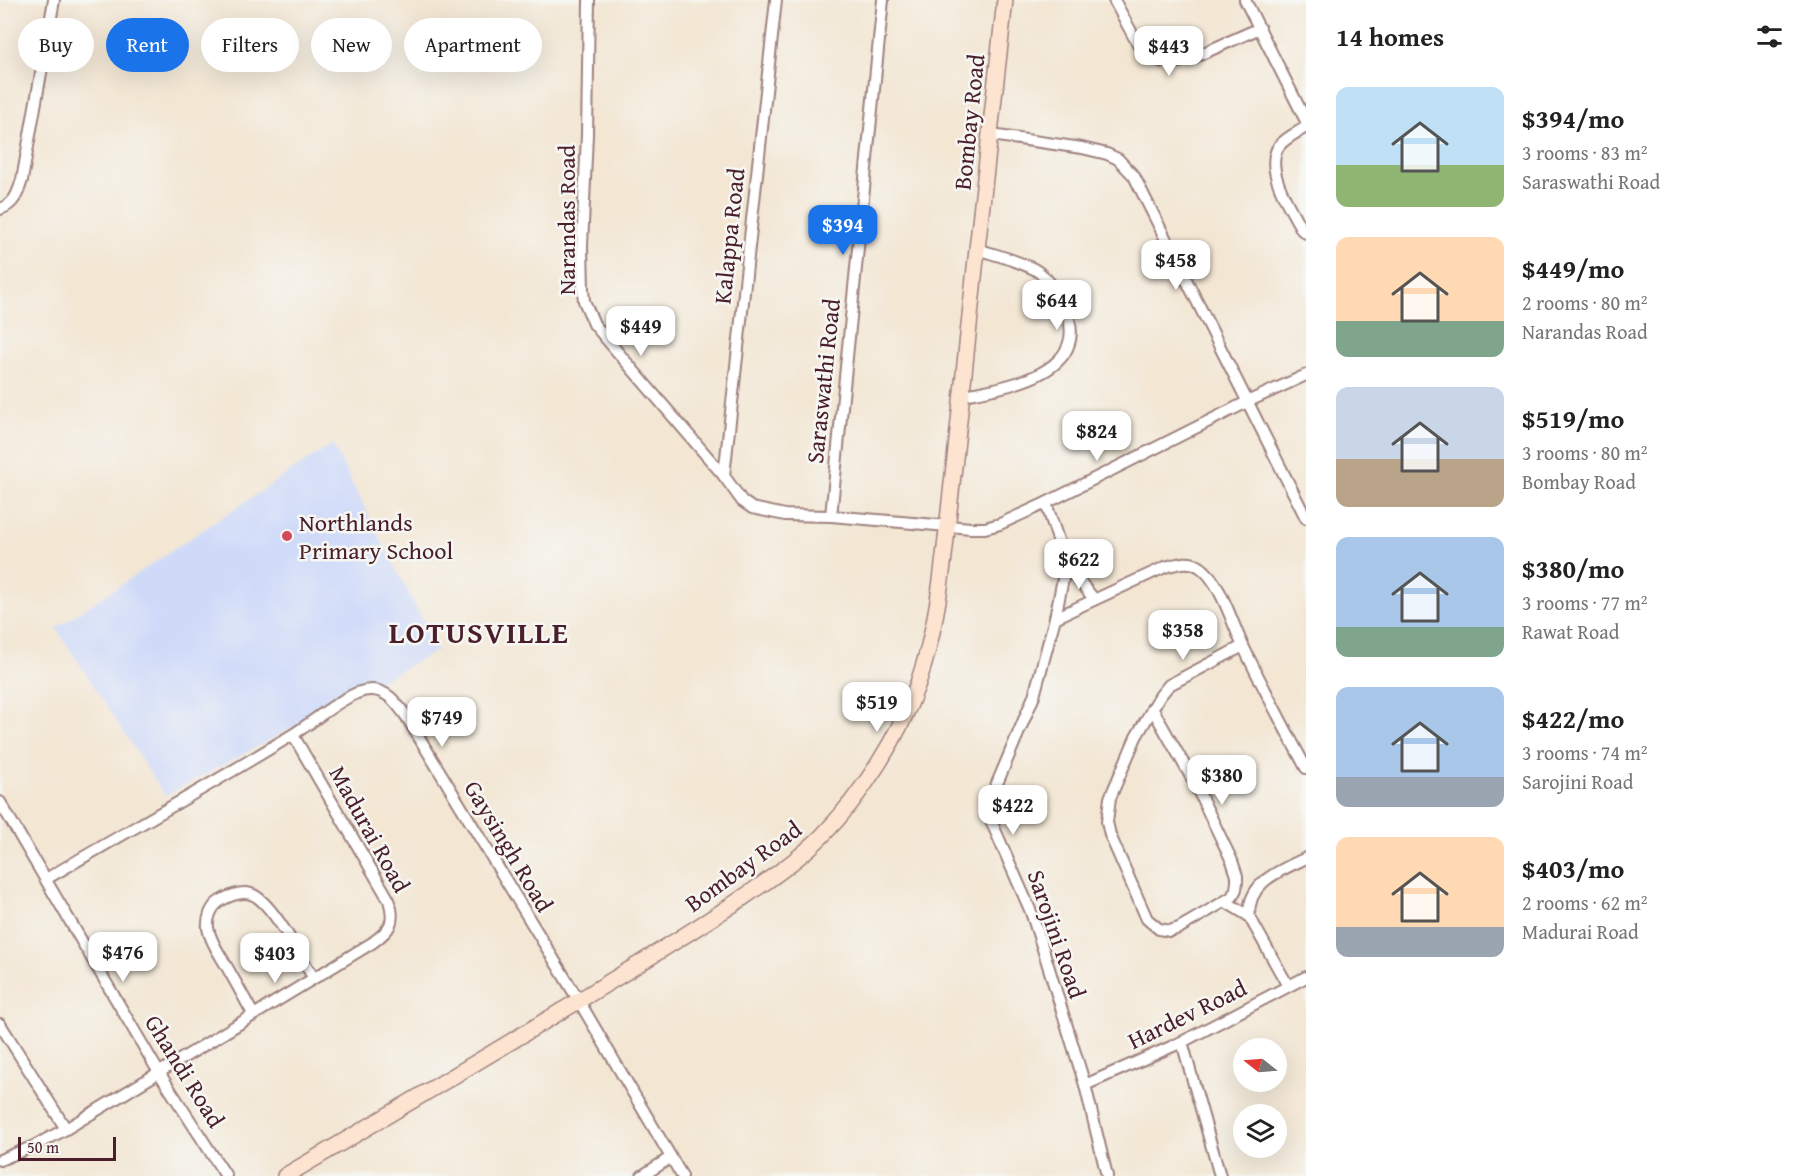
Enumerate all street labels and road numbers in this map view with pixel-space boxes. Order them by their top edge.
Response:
street label: Bombay Road [944,52,994,192]
street label: Narandas Road [549,144,584,295]
street label: Kalappa Road [704,166,754,306]
street label: Saraswathi Road [797,297,849,465]
street label: Madurai Road [321,759,419,899]
street label: Gaysingh Road [456,774,562,919]
street label: Bombay Road [677,812,809,920]
street label: Sarojini Road [1019,865,1095,1003]
street label: Hardev Road [1122,970,1253,1058]
street label: Ghandi Road [136,1008,234,1134]

